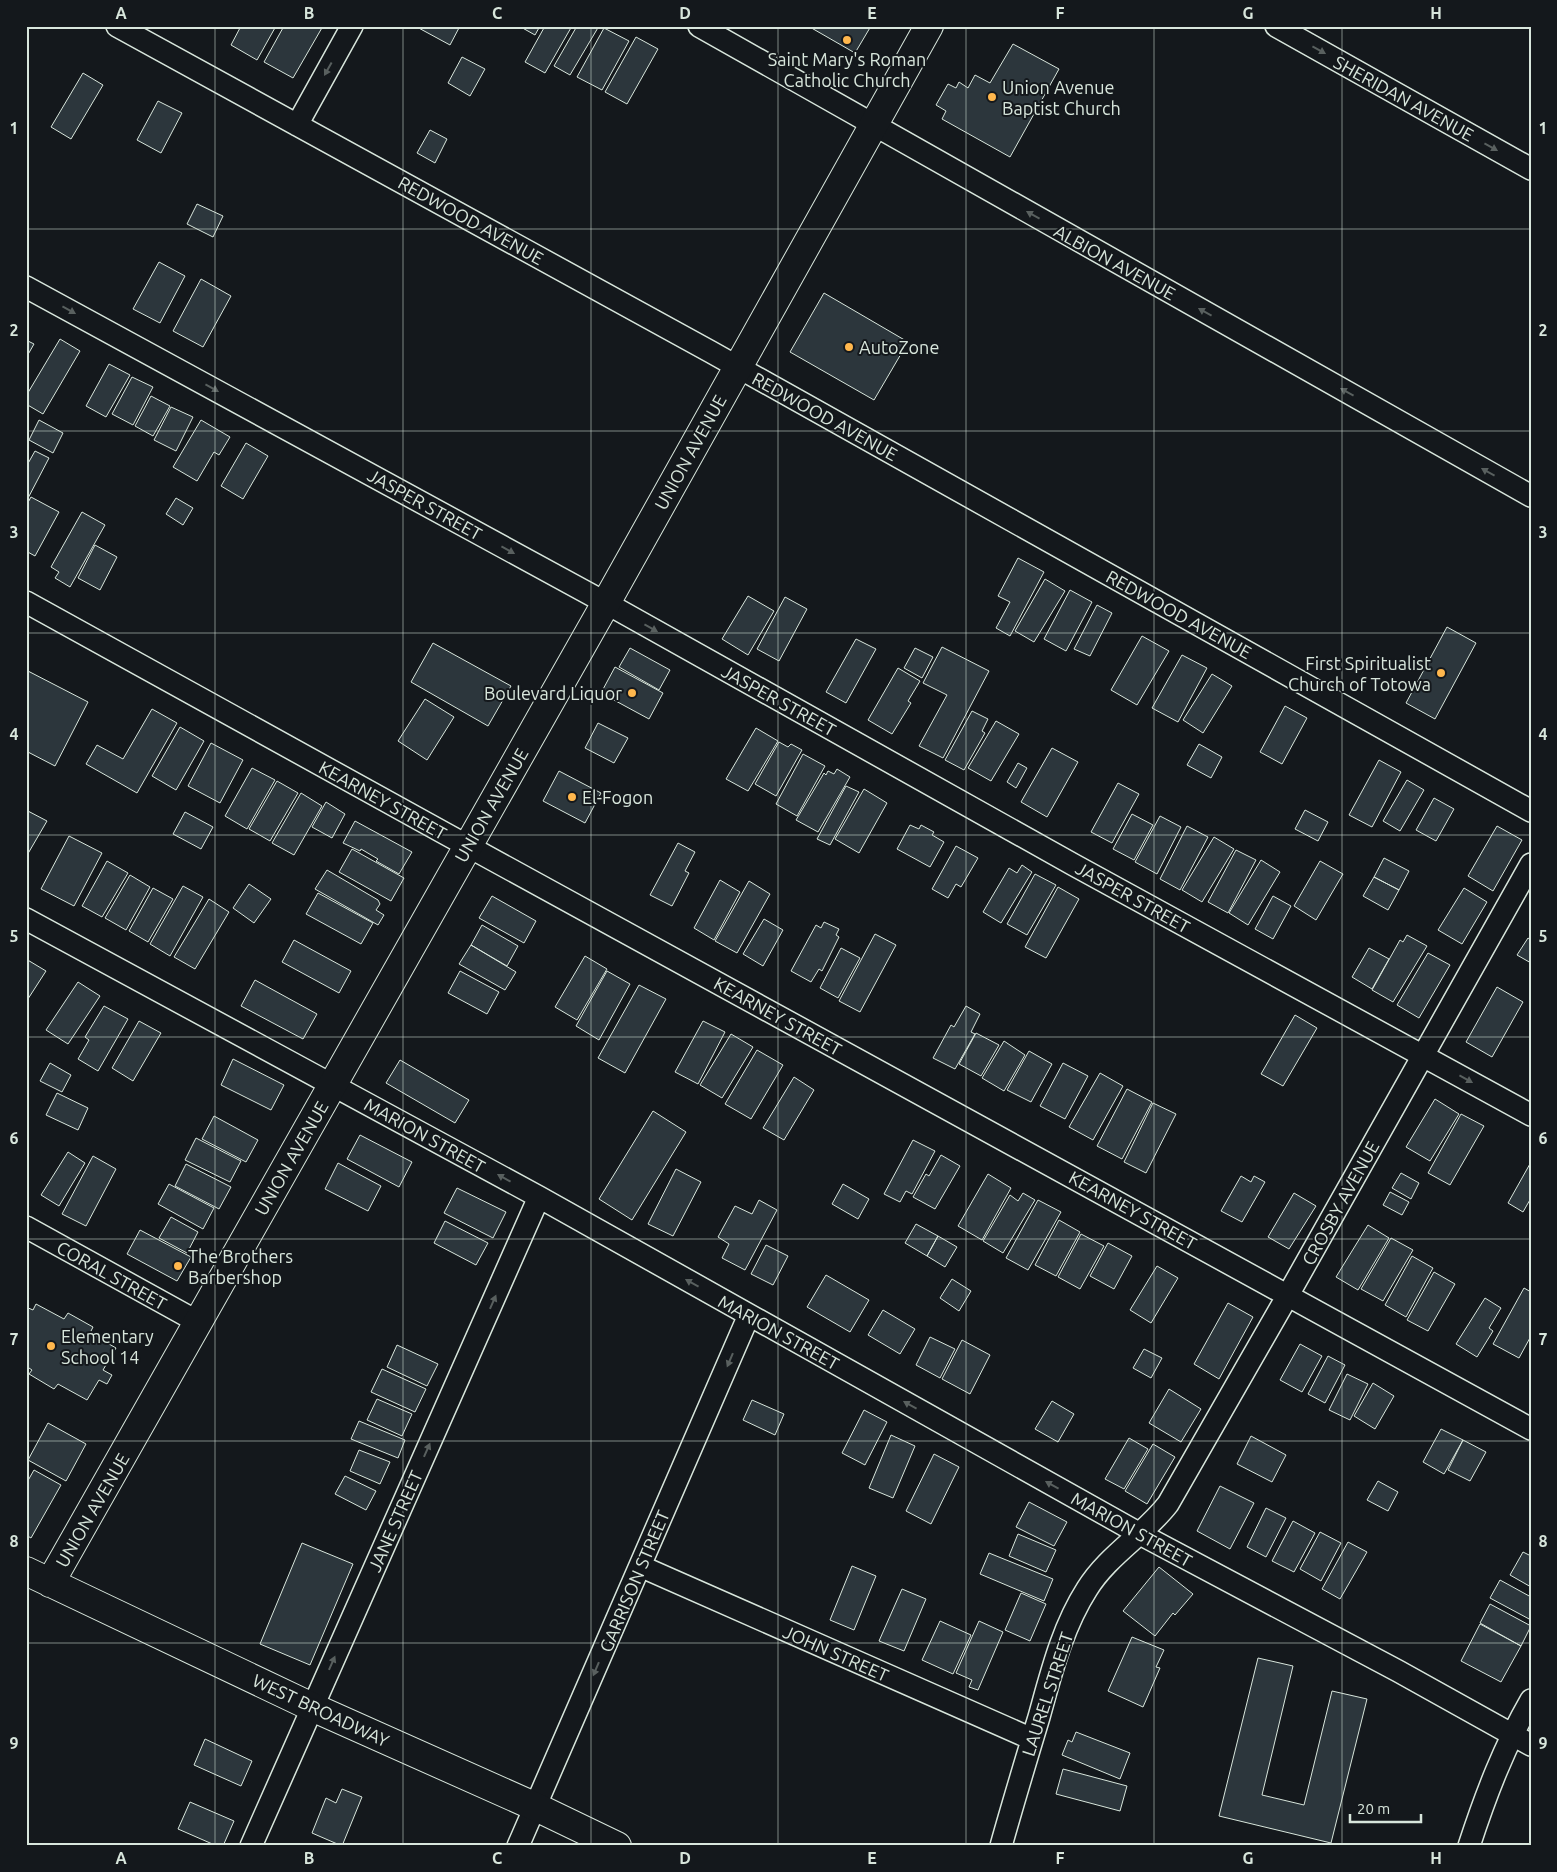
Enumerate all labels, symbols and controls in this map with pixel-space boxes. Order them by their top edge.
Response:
text: A [115,4,127,22]
text: B [304,4,314,22]
text: C [492,4,502,22]
text: D [679,4,691,22]
text: E [867,4,877,22]
text: F [1056,4,1065,22]
text: G [1242,4,1254,22]
text: H [1430,4,1442,22]
marker: Saint Mary's Roman Catholic Church [841,34,853,46]
one-way arrow [1312,46,1326,54]
place label: Saint Mary's Roman Catholic Church [768,49,926,90]
street label: SHERIDAN AVENUE [1331,51,1477,145]
one-way arrow [324,61,332,76]
place label: Union Avenue Baptist Church [1002,77,1121,118]
marker: Union Avenue Baptist Church [986,91,998,103]
text: 1 [9,119,19,137]
text: 1 [1538,119,1548,137]
one-way arrow [1484,143,1498,151]
street label: REDWOOD AVENUE [395,172,547,268]
one-way arrow [1026,211,1040,220]
street label: ALBION AVENUE [1051,220,1179,304]
one-way arrow [62,306,76,315]
one-way arrow [1198,308,1212,317]
text: 2 [9,321,19,339]
text: 2 [1538,321,1548,339]
place label: AutoZone [859,337,939,357]
marker: AutoZone [843,341,855,353]
street label: REDWOOD AVENUE [749,368,901,464]
one-way arrow [204,384,219,392]
one-way arrow [1339,388,1354,396]
street label: UNION AVENUE [650,391,730,513]
street label: JASPER STREET [364,464,486,544]
one-way arrow [1482,467,1495,476]
text: 3 [9,523,19,541]
text: 3 [1538,523,1548,541]
one-way arrow [501,545,515,554]
street label: REDWOOD AVENUE [1103,566,1255,662]
one-way arrow [643,624,658,632]
place label: First Spiritualist Church of Totowa [1288,653,1431,694]
street label: JASPER STREET [718,660,840,740]
marker: First Spiritualist Church of Totowa [1435,667,1447,679]
place label: Boulevard Liquor [484,683,622,703]
marker: Boulevard Liquor [626,687,638,699]
text: 4 [9,725,19,743]
text: 4 [1538,725,1548,743]
street label: UNION AVENUE [450,744,532,866]
street label: KEARNEY STREET [316,757,450,843]
place label: El-Fogon [582,787,653,807]
marker: El-Fogon [566,791,578,803]
street label: JASPER STREET [1072,857,1194,937]
text: 5 [9,927,19,945]
text: 5 [1538,927,1548,945]
street label: KEARNEY STREET [711,973,845,1059]
one-way arrow [1458,1075,1473,1083]
street label: MARION STREET [361,1094,489,1176]
street label: UNION AVENUE [250,1097,332,1219]
text: 6 [9,1129,19,1147]
text: 6 [1538,1129,1548,1147]
street label: CROSBY AVENUE [1298,1137,1382,1269]
street label: KEARNEY STREET [1066,1167,1200,1253]
one-way arrow [497,1174,512,1182]
street label: CORAL STREET [54,1237,170,1313]
place label: The Brothers Barbershop [188,1246,293,1287]
marker: The Brothers Barbershop [172,1260,184,1272]
one-way arrow [685,1279,699,1287]
street label: MARION STREET [715,1291,843,1373]
one-way arrow [489,1295,497,1309]
place label: Elementary School 14 [61,1326,154,1367]
text: 7 [9,1330,19,1348]
text: 7 [1538,1330,1548,1348]
marker: Elementary School 14 [45,1340,57,1352]
one-way arrow [726,1353,734,1367]
one-way arrow [903,1401,917,1410]
one-way arrow [423,1443,431,1457]
street label: UNION AVENUE [51,1449,133,1571]
street label: JANE STREET [364,1467,426,1575]
one-way arrow [1044,1481,1059,1489]
street label: MARION STREET [1068,1488,1196,1570]
street label: GARRISON STREET [595,1507,673,1655]
text: 8 [9,1532,19,1550]
text: 8 [1538,1532,1548,1550]
street label: JOHN STREET [780,1621,892,1685]
street label: LAUREL STREET [1018,1630,1076,1758]
one-way arrow [328,1656,336,1670]
one-way arrow [591,1662,599,1676]
street label: WEST BROADWAY [250,1670,393,1751]
text: 9 [9,1734,19,1752]
text: 9 [1538,1734,1548,1752]
scale bar [1350,1792,1421,1824]
text: 20 m [1357,1800,1390,1817]
text: A [115,1849,127,1867]
text: B [304,1849,314,1867]
text: C [492,1849,502,1867]
text: D [679,1849,691,1867]
text: E [867,1849,877,1867]
text: F [1056,1849,1065,1867]
text: G [1242,1849,1254,1867]
text: H [1430,1849,1442,1867]

